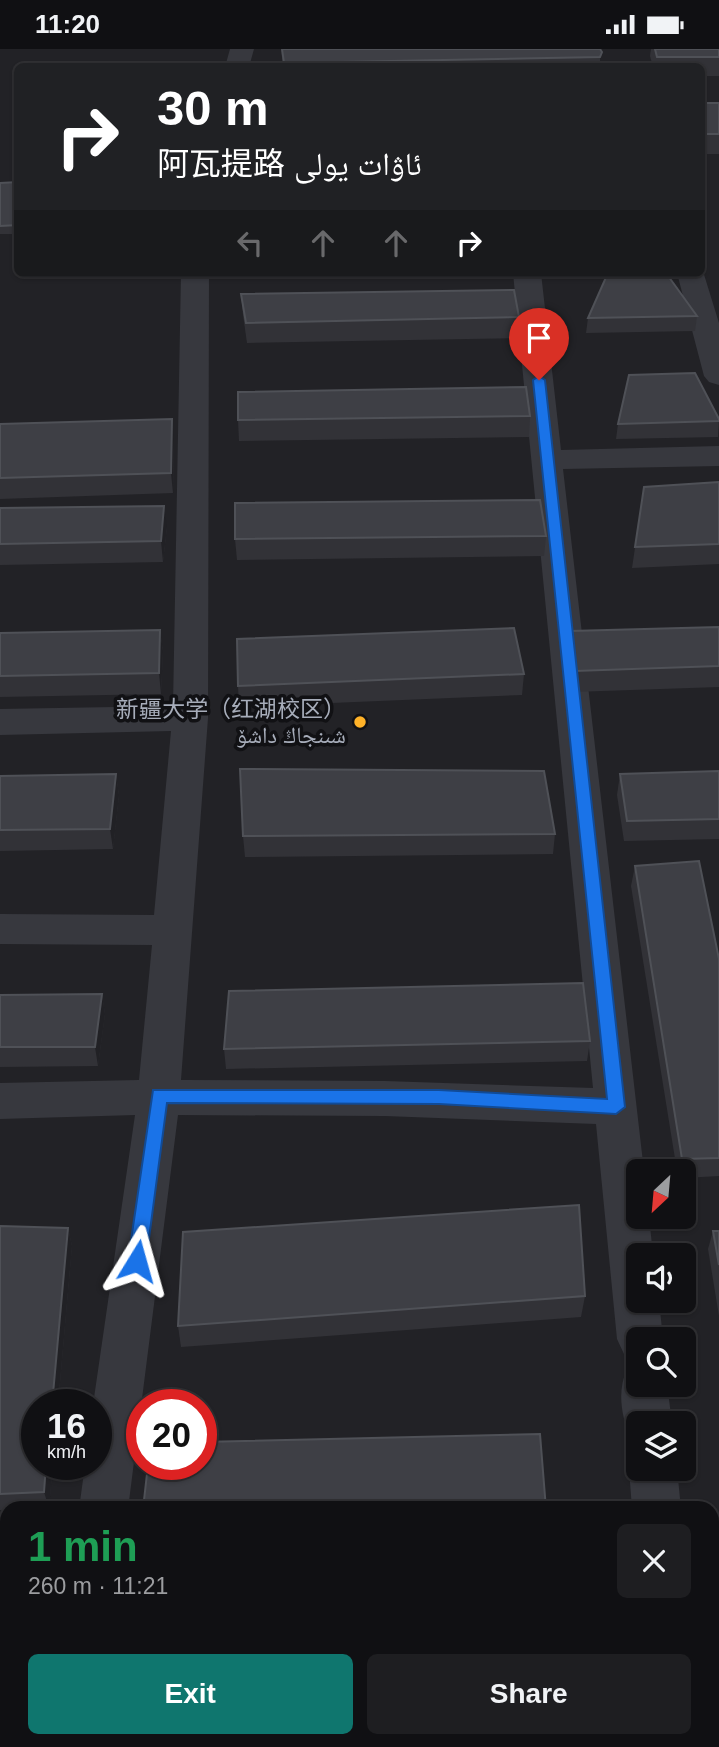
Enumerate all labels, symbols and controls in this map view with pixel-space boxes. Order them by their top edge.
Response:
text: 11:20 [35,9,100,39]
text: 30 m [157,81,269,135]
icon: right [42,91,133,182]
text: 阿瓦提路 ئاۋات يولى [157,146,422,182]
icon: left [231,224,269,262]
icon: ahead [304,224,342,262]
icon: ahead [377,224,415,262]
icon: right [450,224,488,262]
pin [509,308,569,380]
icon: arrive [520,319,558,357]
place label: 新疆大学（红湖校区） شىنجاڭ داشۆ [116,696,346,748]
marker: 新疆大学（红湖校区） شىنجاڭ داشۆ [352,714,368,730]
north arrow [626,1159,696,1229]
map controls [626,1159,696,1481]
position arrow [100,1224,174,1298]
button: sound [626,1243,696,1313]
button: search [626,1327,696,1397]
speed limit sign: 20 [126,1389,217,1480]
text: 16 [47,1406,86,1445]
button: layers [626,1411,696,1481]
text: km/h [47,1442,86,1462]
text: 1 min [28,1523,138,1570]
button: close [617,1524,691,1598]
text: 260 m · 11:21 [28,1573,168,1599]
button: Exit [28,1654,353,1734]
button: Share [367,1654,691,1734]

